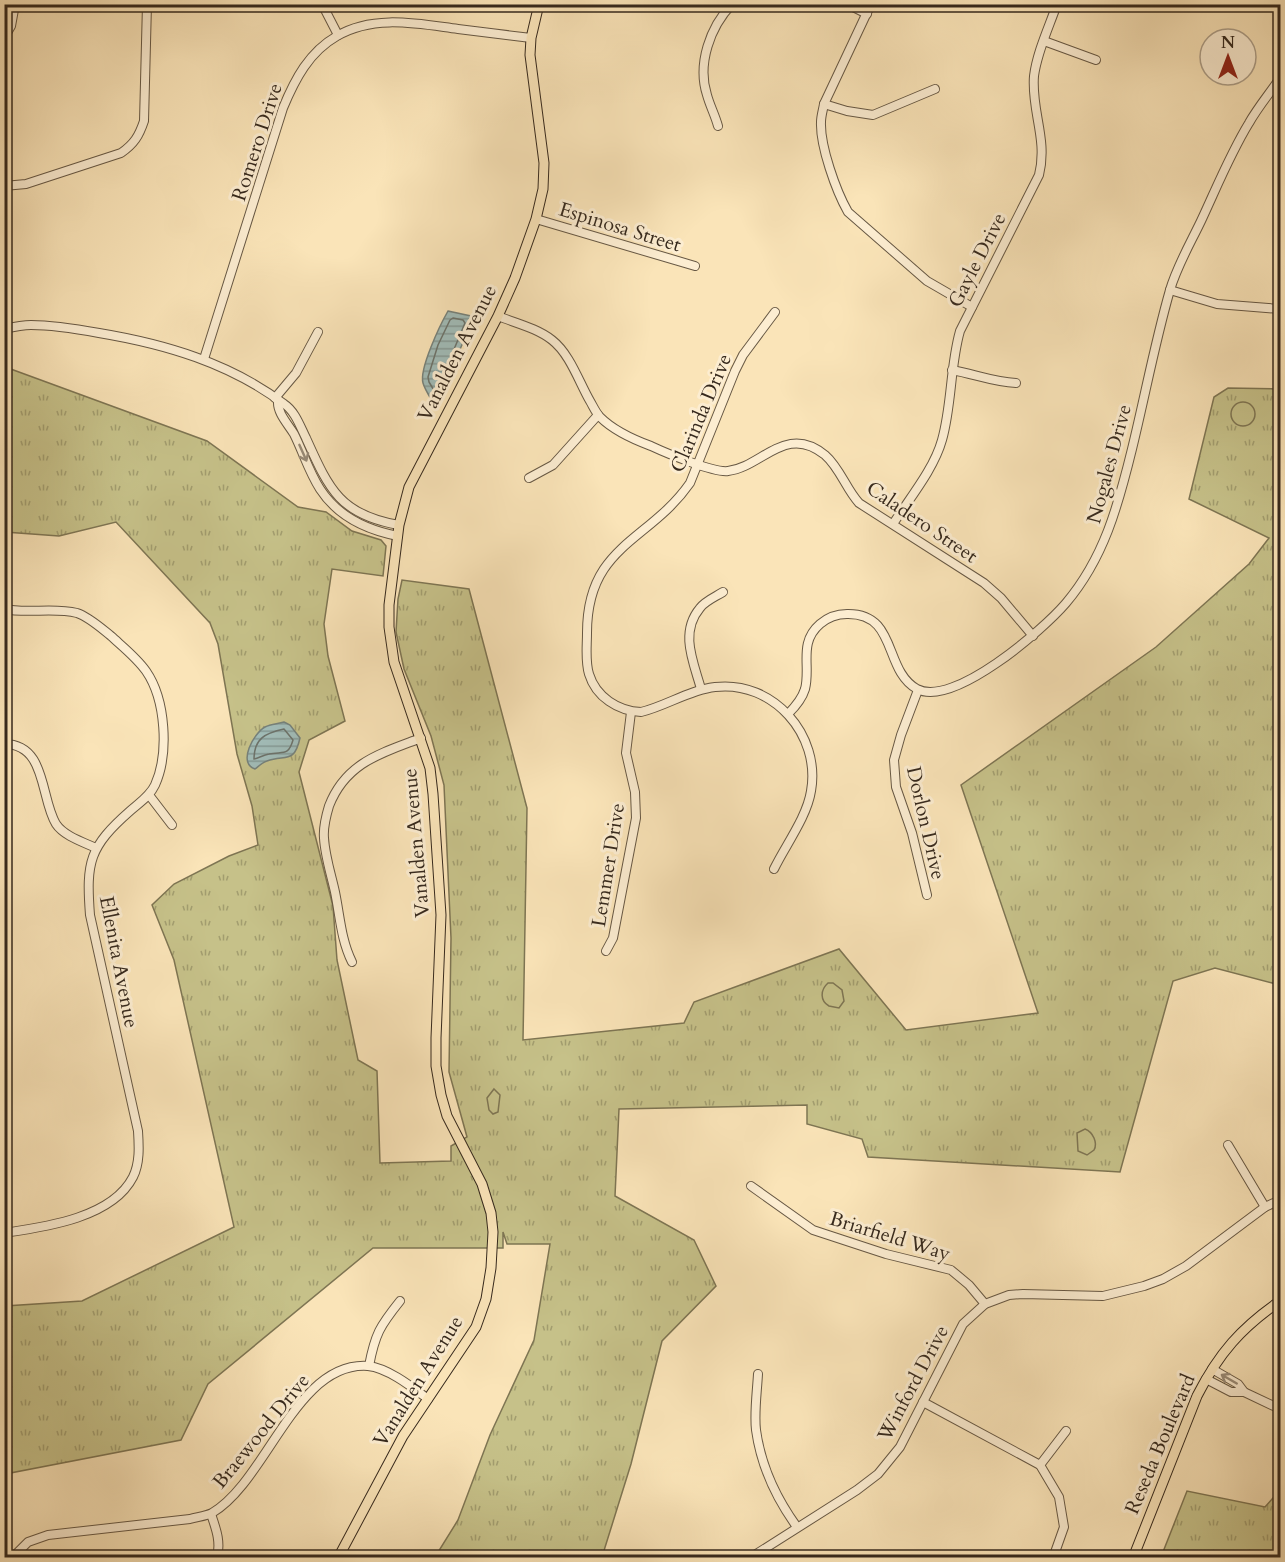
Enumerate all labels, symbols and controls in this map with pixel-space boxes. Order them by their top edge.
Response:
north arrow [1198,27,1258,87]
text: N [1221,32,1235,54]
street label: Romero Drive [225,80,289,204]
street label: Espinosa Street [556,196,685,259]
street label: Gayle Drive [942,208,1012,312]
street label: Vanalden Avenue [411,280,503,426]
street label: Clarinda Drive [664,350,738,476]
street label: Nogales Drive [1080,401,1138,527]
one-way arrow [298,444,309,462]
street label: Caladero Street [861,475,984,570]
street label: Dorlon Drive [900,764,952,882]
street label: Vanalden Avenue [396,767,436,919]
street label: Lemmer Drive [585,801,631,929]
street label: Ellenita Avenue [93,894,145,1030]
street label: Briarfield Way [826,1205,954,1267]
street label: Vanalden Avenue [367,1310,469,1452]
street label: Winford Drive [871,1320,955,1447]
street label: Braewood Drive [206,1368,316,1494]
street label: Reseda Boulevard [1118,1370,1202,1518]
one-way arrow [1221,1372,1238,1384]

